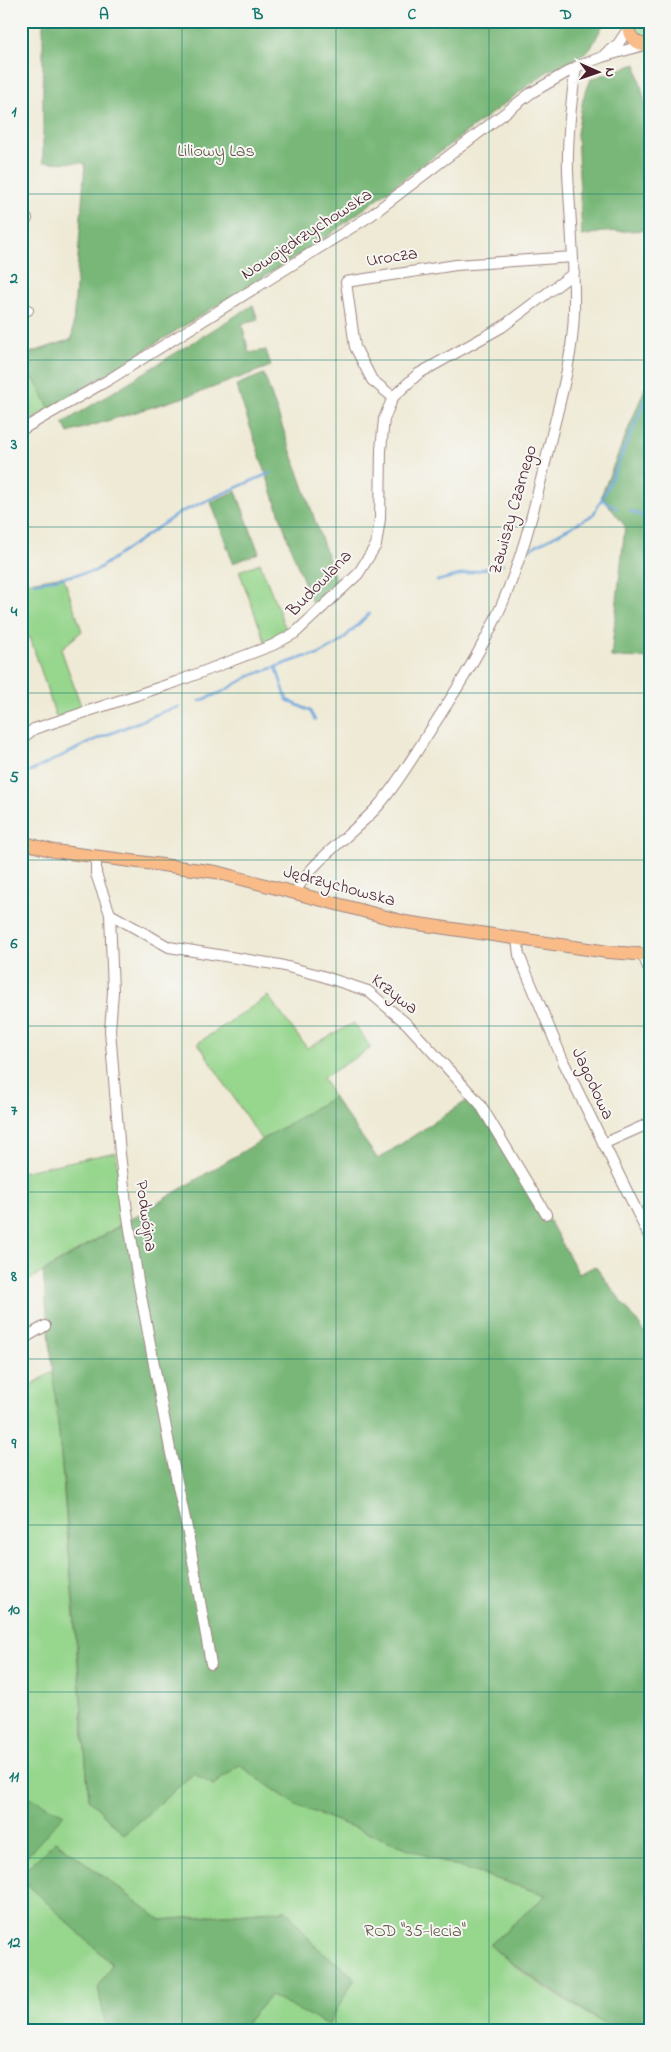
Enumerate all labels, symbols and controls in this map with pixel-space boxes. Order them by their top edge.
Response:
text: A [99,3,109,27]
text: B [252,3,264,27]
text: C [408,3,417,27]
text: D [559,3,572,27]
north arrow [574,48,624,98]
text: N [599,67,620,77]
text: 1 [11,100,17,124]
park label: Liliowy Las [177,139,255,165]
street label: Nowojędrzychowska [236,183,378,287]
street label: Urocza [364,241,420,275]
text: 2 [9,267,18,291]
text: 3 [10,433,18,457]
street label: Zawiszy Czarnego [483,442,546,578]
street label: Budowlana [281,545,359,624]
text: 4 [10,600,18,624]
text: 5 [9,766,19,790]
street label: Jędrzychowska [280,860,398,914]
text: 6 [9,932,18,956]
street label: Krzywa [365,968,423,1022]
street label: Jagodowa [563,1044,620,1125]
text: 7 [11,1099,18,1123]
street label: Podwójna [127,1179,163,1253]
text: 8 [10,1265,17,1289]
text: 9 [11,1432,17,1456]
text: 10 [8,1598,20,1622]
text: 11 [9,1765,20,1789]
park label: ROD "35-lecia" [364,1919,466,1945]
text: 12 [7,1931,21,1955]

